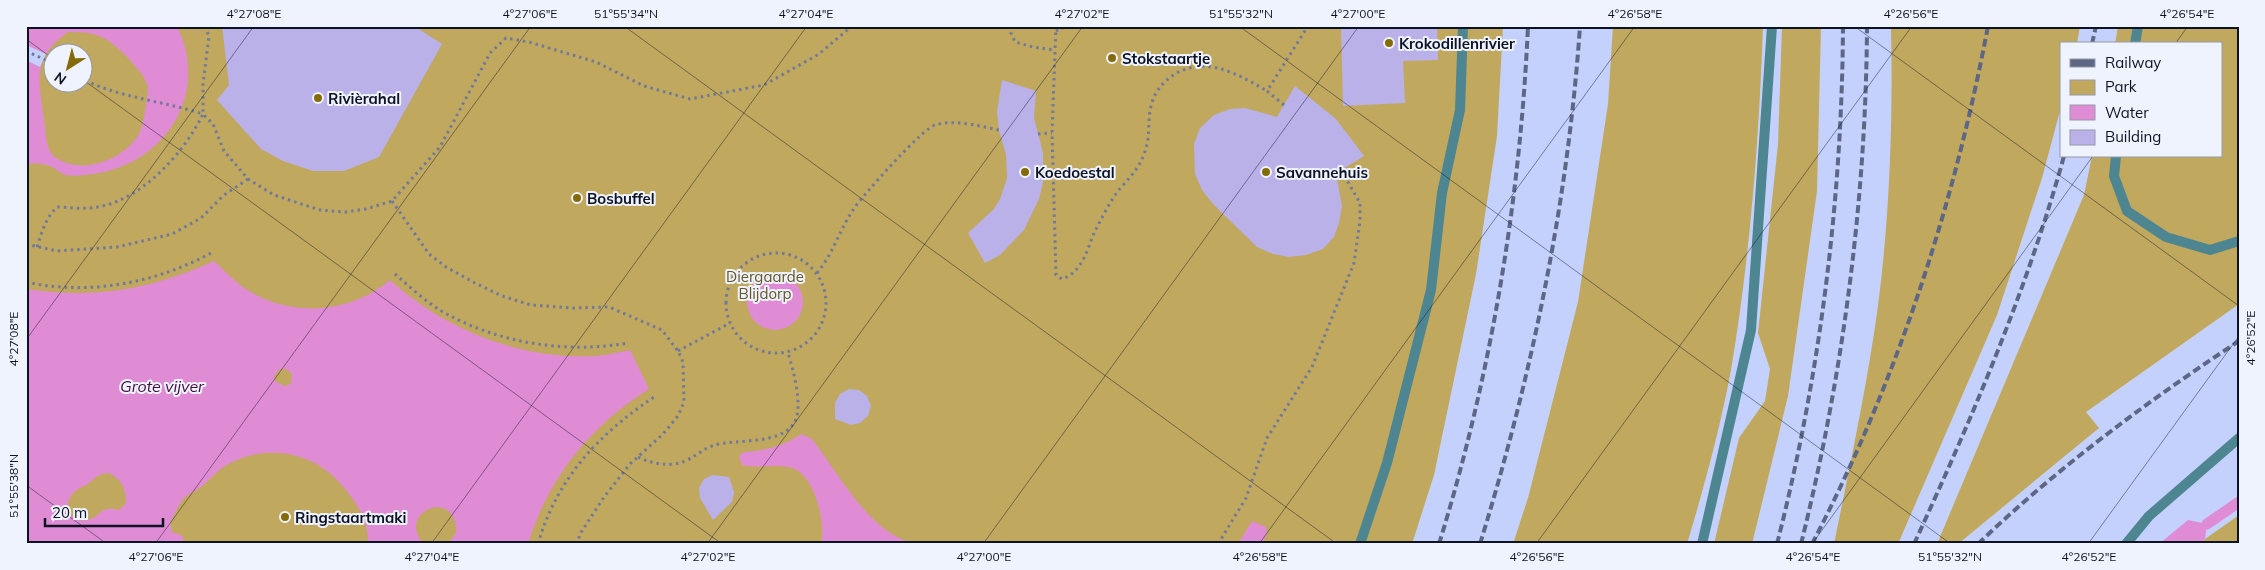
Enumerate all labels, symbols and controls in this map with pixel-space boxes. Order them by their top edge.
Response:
text: 4°27'08"E [227,6,281,21]
text: 4°27'06"E [503,6,557,21]
text: 51°55'34"N [594,6,658,21]
text: 4°27'04"E [779,6,833,21]
text: 4°27'02"E [1055,6,1109,21]
text: 51°55'32"N [1209,6,1273,21]
text: 4°27'00"E [1331,6,1385,21]
text: 4°26'58"E [1608,6,1662,21]
text: 4°26'56"E [1884,6,1938,21]
text: 4°26'54"E [2160,6,2214,21]
place label: Krokodillenrivier [1399,34,1515,53]
marker: Krokodillenrivier [1383,37,1395,49]
north arrow [42,42,92,92]
legend [2060,42,2222,158]
place label: Stokstaartje [1122,49,1210,68]
marker: Stokstaartje [1106,52,1118,64]
text: Railway [2105,53,2161,72]
text: N [51,68,70,89]
text: Park [2105,77,2137,96]
place label: Rivièrahal [328,89,400,108]
marker: Rivièrahal [312,92,324,104]
text: Water [2105,103,2149,122]
text: Building [2105,127,2161,146]
place label: Koedoestal [1035,163,1115,182]
place label: Savannehuis [1276,163,1368,182]
marker: Koedoestal [1019,166,1031,178]
marker: Savannehuis [1260,166,1272,178]
place label: Bosbuffel [587,189,655,208]
marker: Bosbuffel [571,192,583,204]
park label: Diergaarde Blijdorp [726,267,804,303]
text: 4°26'52"E [2243,311,2258,365]
text: 4°27'08"E [6,312,21,366]
water label: Grote vijver [120,376,205,396]
text: 51°55'38"N [6,454,21,518]
scale bar [45,495,162,527]
text: 20 m [52,503,87,522]
place label: Ringstaartmaki [295,508,407,527]
marker: Ringstaartmaki [279,511,291,523]
text: 4°27'06"E [129,549,183,564]
text: 4°27'04"E [405,549,459,564]
text: 4°27'02"E [681,549,735,564]
text: 4°27'00"E [957,549,1011,564]
text: 4°26'58"E [1233,549,1287,564]
text: 4°26'56"E [1510,549,1564,564]
text: 4°26'54"E [1786,549,1840,564]
text: 51°55'32"N [1918,549,1982,564]
text: 4°26'52"E [2062,549,2116,564]

